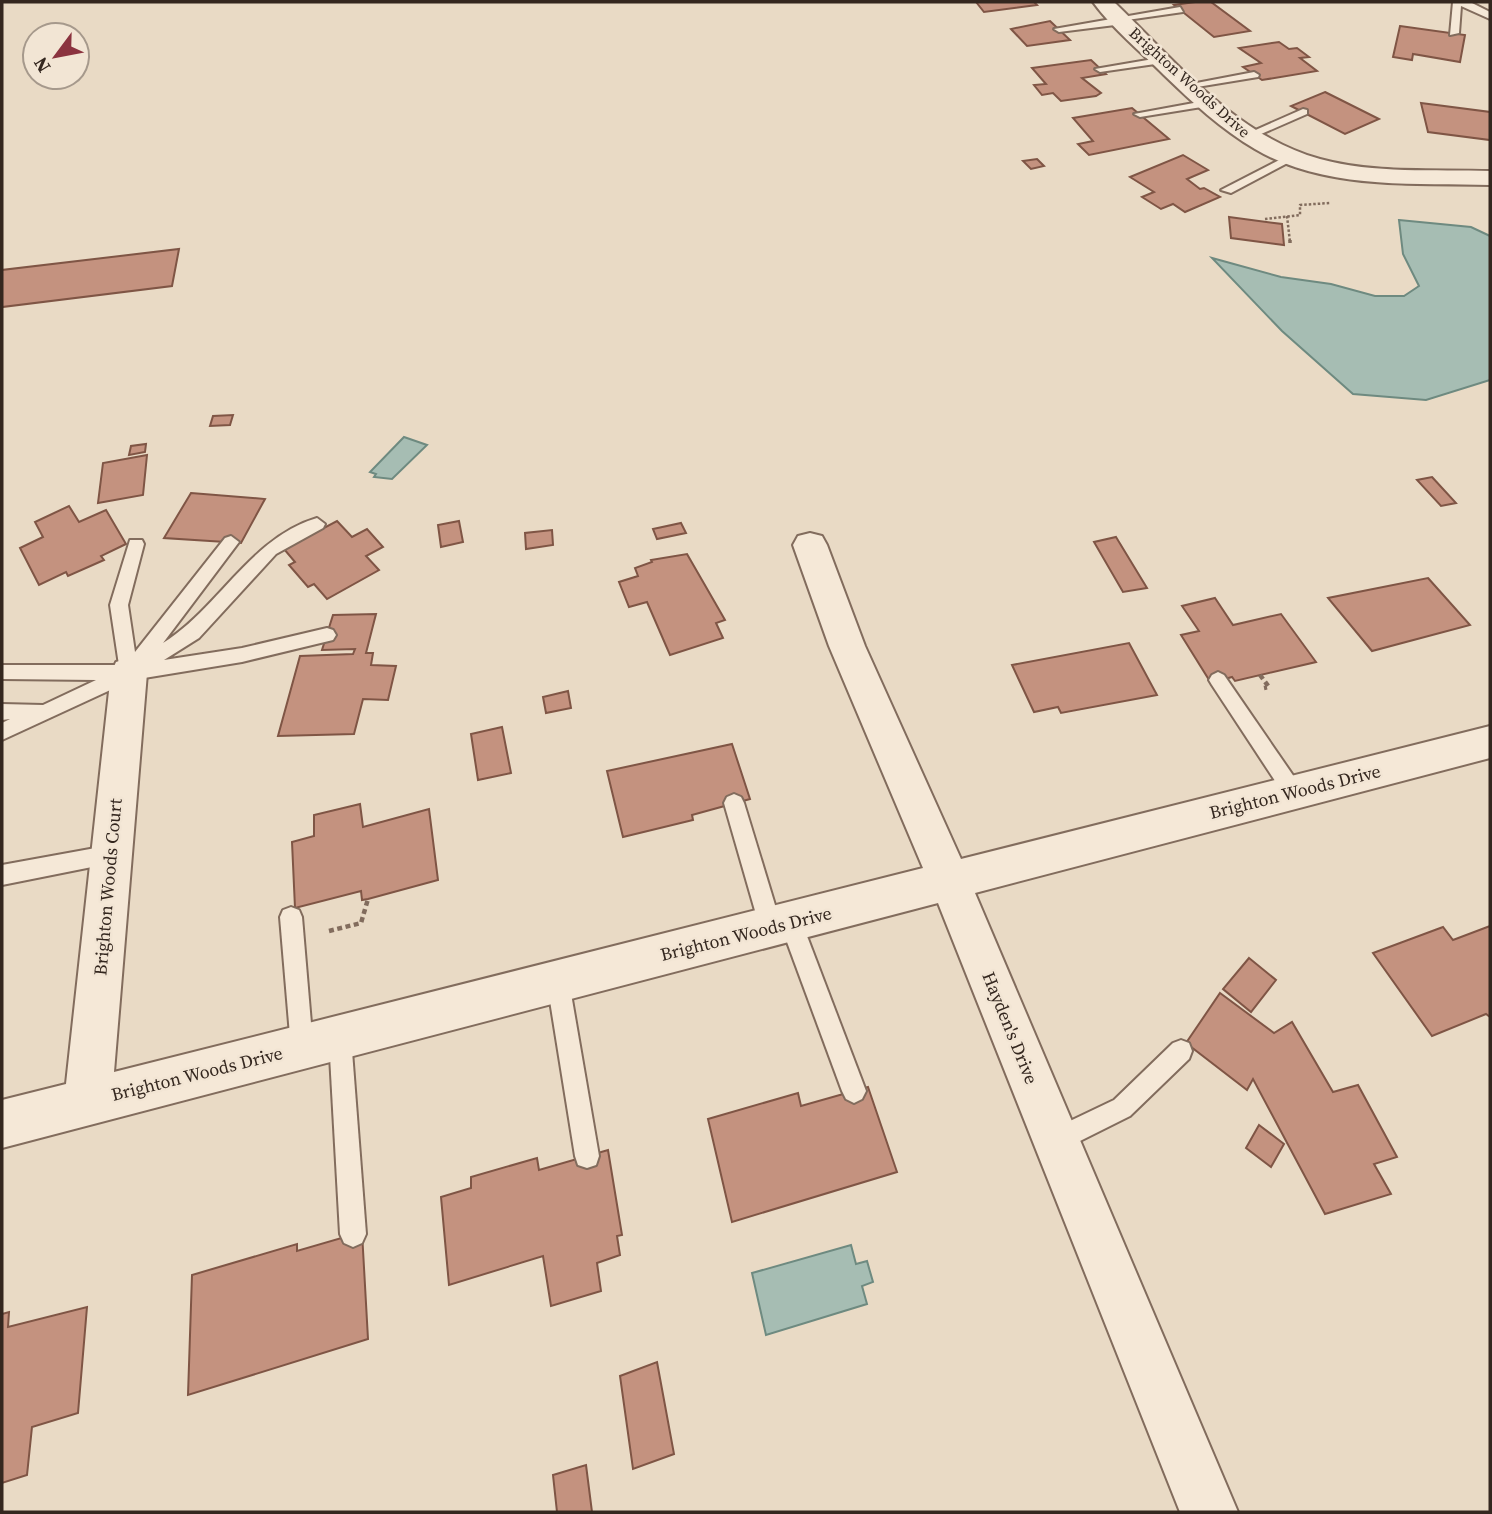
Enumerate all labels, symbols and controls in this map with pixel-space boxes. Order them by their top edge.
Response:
north arrow [21,21,91,91]
street label: Brighton Woods Drive [1125,22,1255,142]
text: N [27,52,56,78]
street label: Brighton Woods Drive [1207,758,1383,825]
street label: Brighton Woods Court [87,797,128,977]
street label: Brighton Woods Drive [658,900,834,967]
street label: Hayden's Drive [977,968,1044,1088]
street label: Brighton Woods Drive [109,1040,285,1107]

